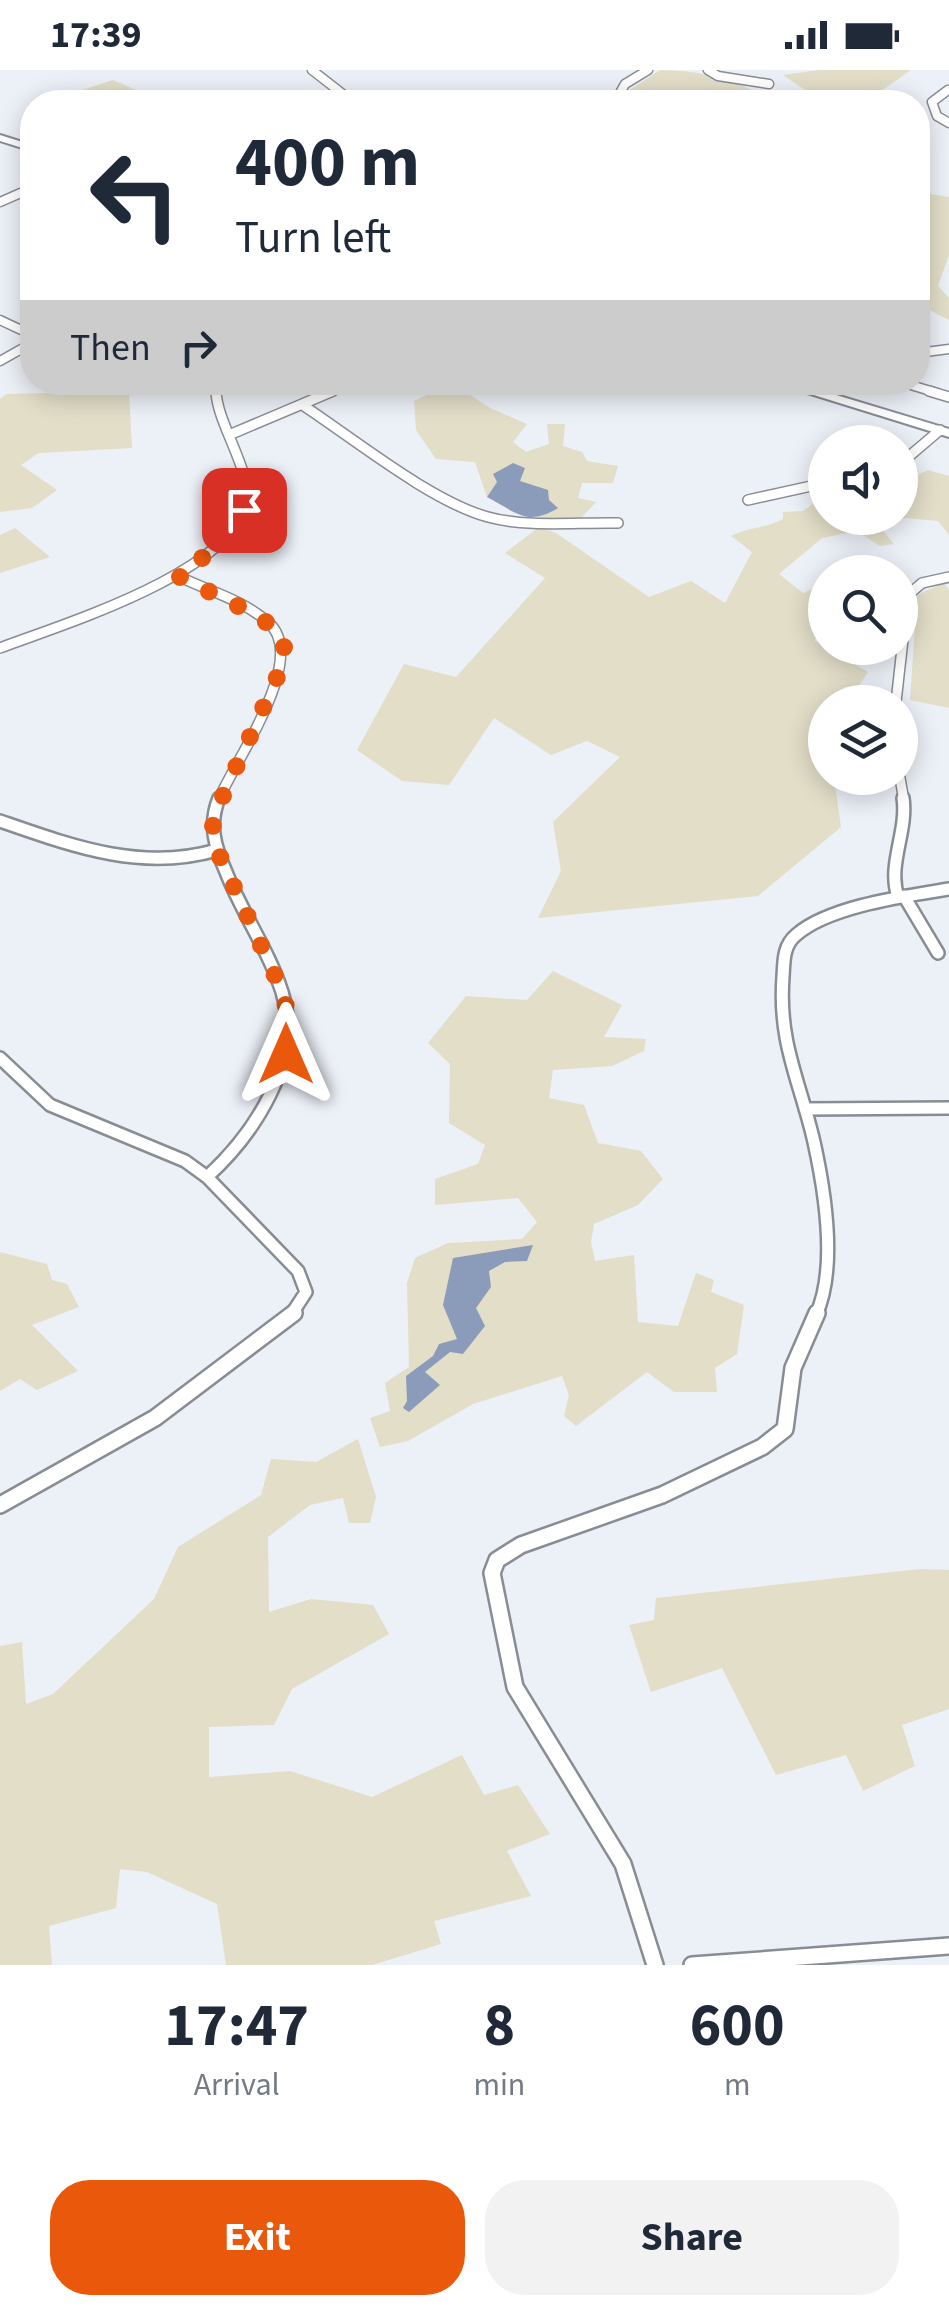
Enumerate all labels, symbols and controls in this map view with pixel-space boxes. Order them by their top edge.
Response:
text: 17:39 [50,8,142,62]
text: 400 m [235,113,420,213]
icon: left [70,130,200,260]
text: Turn left [235,206,391,270]
icon: right [171,320,226,375]
text: Then [70,321,151,375]
map controls [808,425,918,795]
button: sound [808,425,918,535]
pin [202,468,287,553]
icon: arrive [217,483,272,538]
button: search [808,555,918,665]
button: layers [808,685,918,795]
position arrow [234,1002,338,1106]
text: 17:47 [164,1984,309,2069]
text: 8 [484,1984,515,2069]
text: 600 [690,1984,785,2069]
text: Arrival [194,2062,280,2108]
text: min [473,2062,525,2108]
text: m [724,2062,750,2108]
button: Exit [50,2180,465,2295]
button: Share [485,2180,899,2295]

